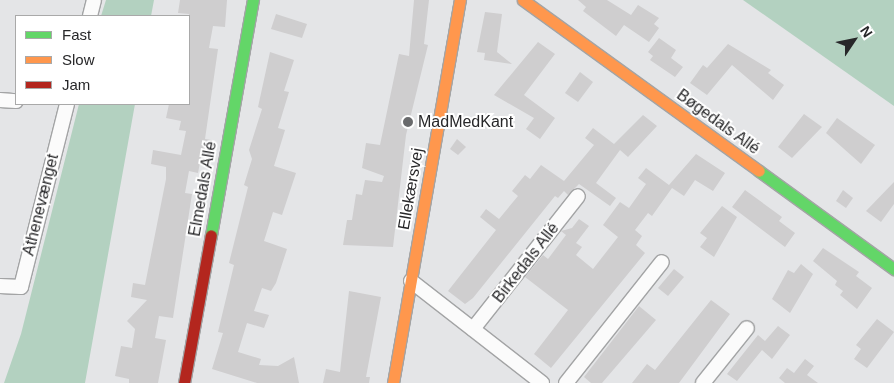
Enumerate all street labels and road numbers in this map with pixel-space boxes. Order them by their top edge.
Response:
street label: Bøgedals Allé [672,85,764,159]
street label: Elmedals Allé [185,140,221,238]
street label: Ellekærsvej [394,147,428,231]
street label: Athenevænget [19,152,63,258]
street label: Birkedals Allé [489,219,563,307]

